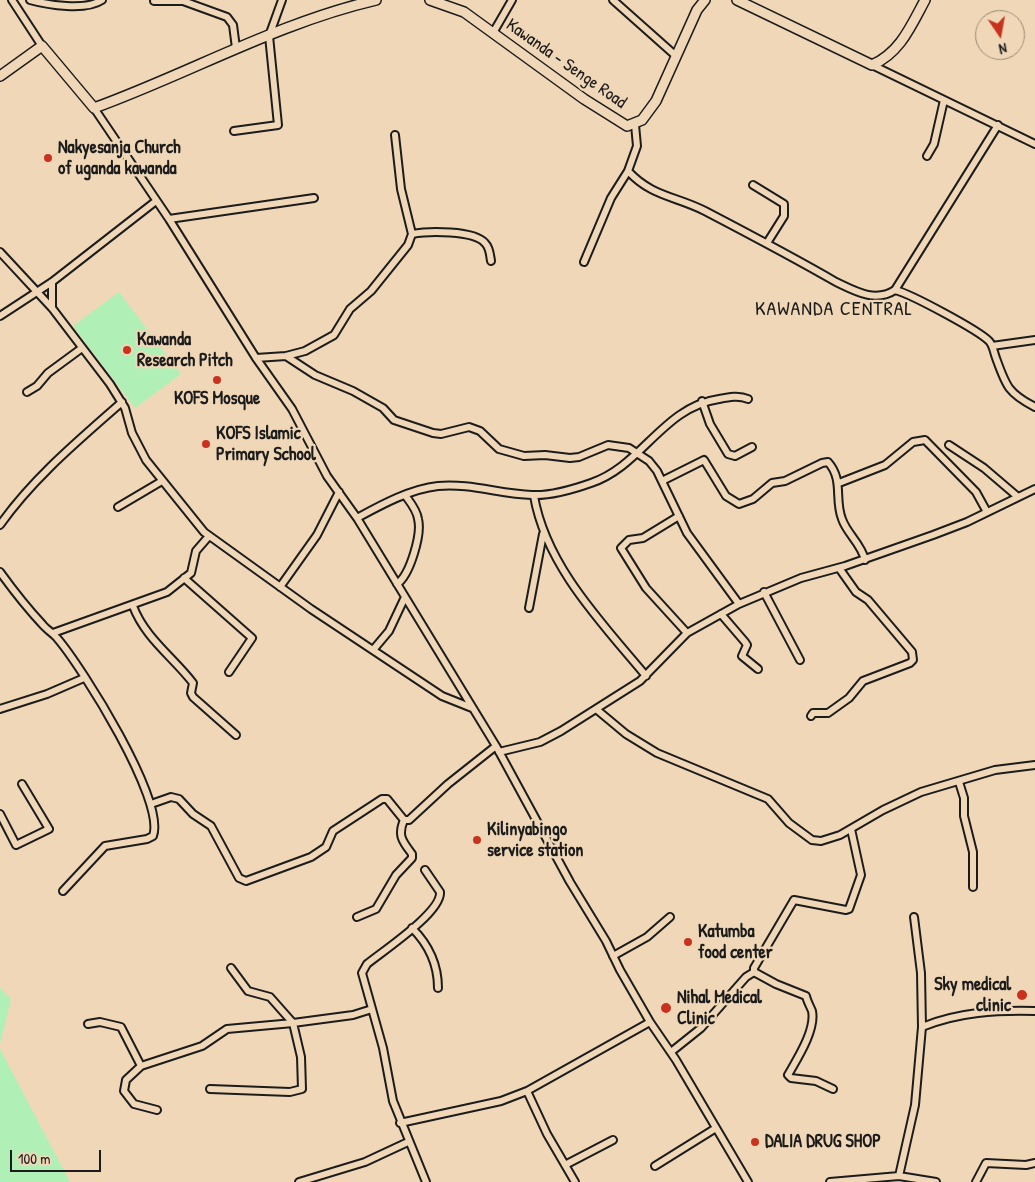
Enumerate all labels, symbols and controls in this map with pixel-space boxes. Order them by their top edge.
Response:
north arrow [975,10,1025,60]
street label: Kawanda - Senge Road [502,14,630,114]
text: N [997,39,1009,59]
place label: Nakyesanja Church of uganda kawanda [58,137,181,180]
marker: Nakyesanja Church of uganda kawanda [42,152,54,164]
district label: KAWANDA CENTRAL [753,298,915,322]
place label: Kawanda Research Pitch [137,329,233,372]
marker: Kawanda Research Pitch [121,344,133,356]
marker: KOFS Mosque [211,374,223,386]
place label: KOFS Mosque [174,388,260,410]
place label: KOFS Islamic Primary School [216,423,316,466]
marker: KOFS Islamic Primary School [200,438,212,450]
place label: Kilinyabingo service station [487,819,583,862]
marker: Kilinyabingo service station [471,834,483,846]
place label: Katumba food center [698,921,773,964]
marker: Katumba food center [682,936,694,948]
place label: Sky medical clinic [934,974,1011,1016]
place label: Nihal Medical Clinic [677,987,762,1030]
marker: Sky medical clinic [1015,988,1029,1002]
marker: Nihal Medical Clinic [659,1001,673,1015]
place label: DALIA DRUG SHOP [765,1131,881,1153]
marker: DALIA DRUG SHOP [749,1136,761,1148]
scale bar [12,1140,104,1172]
text: 100 m [18,1148,51,1169]

